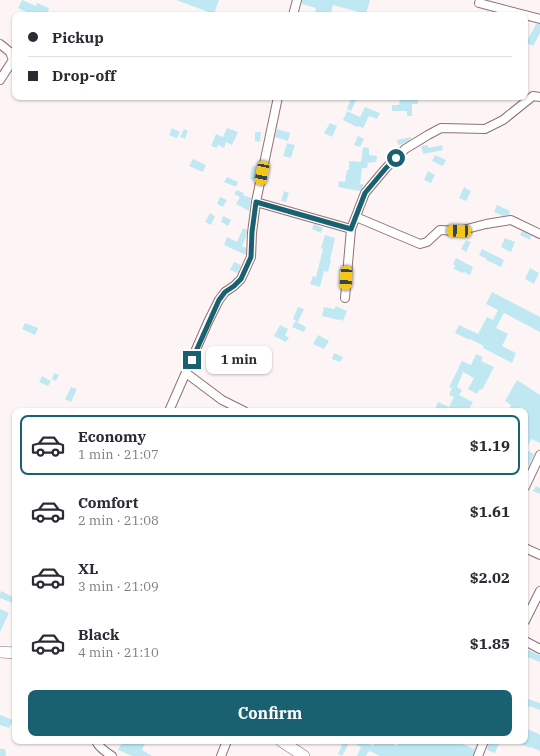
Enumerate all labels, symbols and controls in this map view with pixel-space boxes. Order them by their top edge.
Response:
text: Pickup [52,28,104,47]
text: Drop-off [52,66,116,85]
route start [387,149,405,167]
car [254,160,270,186]
car [447,225,471,237]
car [339,266,353,290]
callout: 1 min [206,346,272,374]
route end [183,351,201,369]
text: 1 min [221,351,257,368]
icon: car [30,427,66,463]
text: Economy [78,427,146,446]
text: $1.19 [470,436,510,455]
text: 1 min · 21:07 [78,446,159,463]
icon: car [30,493,66,529]
text: Comfort [78,493,138,512]
text: $1.61 [470,502,510,521]
text: 2 min · 21:08 [78,512,159,529]
icon: car [30,559,66,595]
text: XL [78,559,98,578]
text: $2.02 [470,568,510,587]
text: 3 min · 21:09 [78,578,159,595]
icon: car [30,625,66,661]
text: Black [78,625,119,644]
text: $1.85 [470,634,510,653]
text: 4 min · 21:10 [78,644,159,661]
button: Confirm [28,690,512,736]

